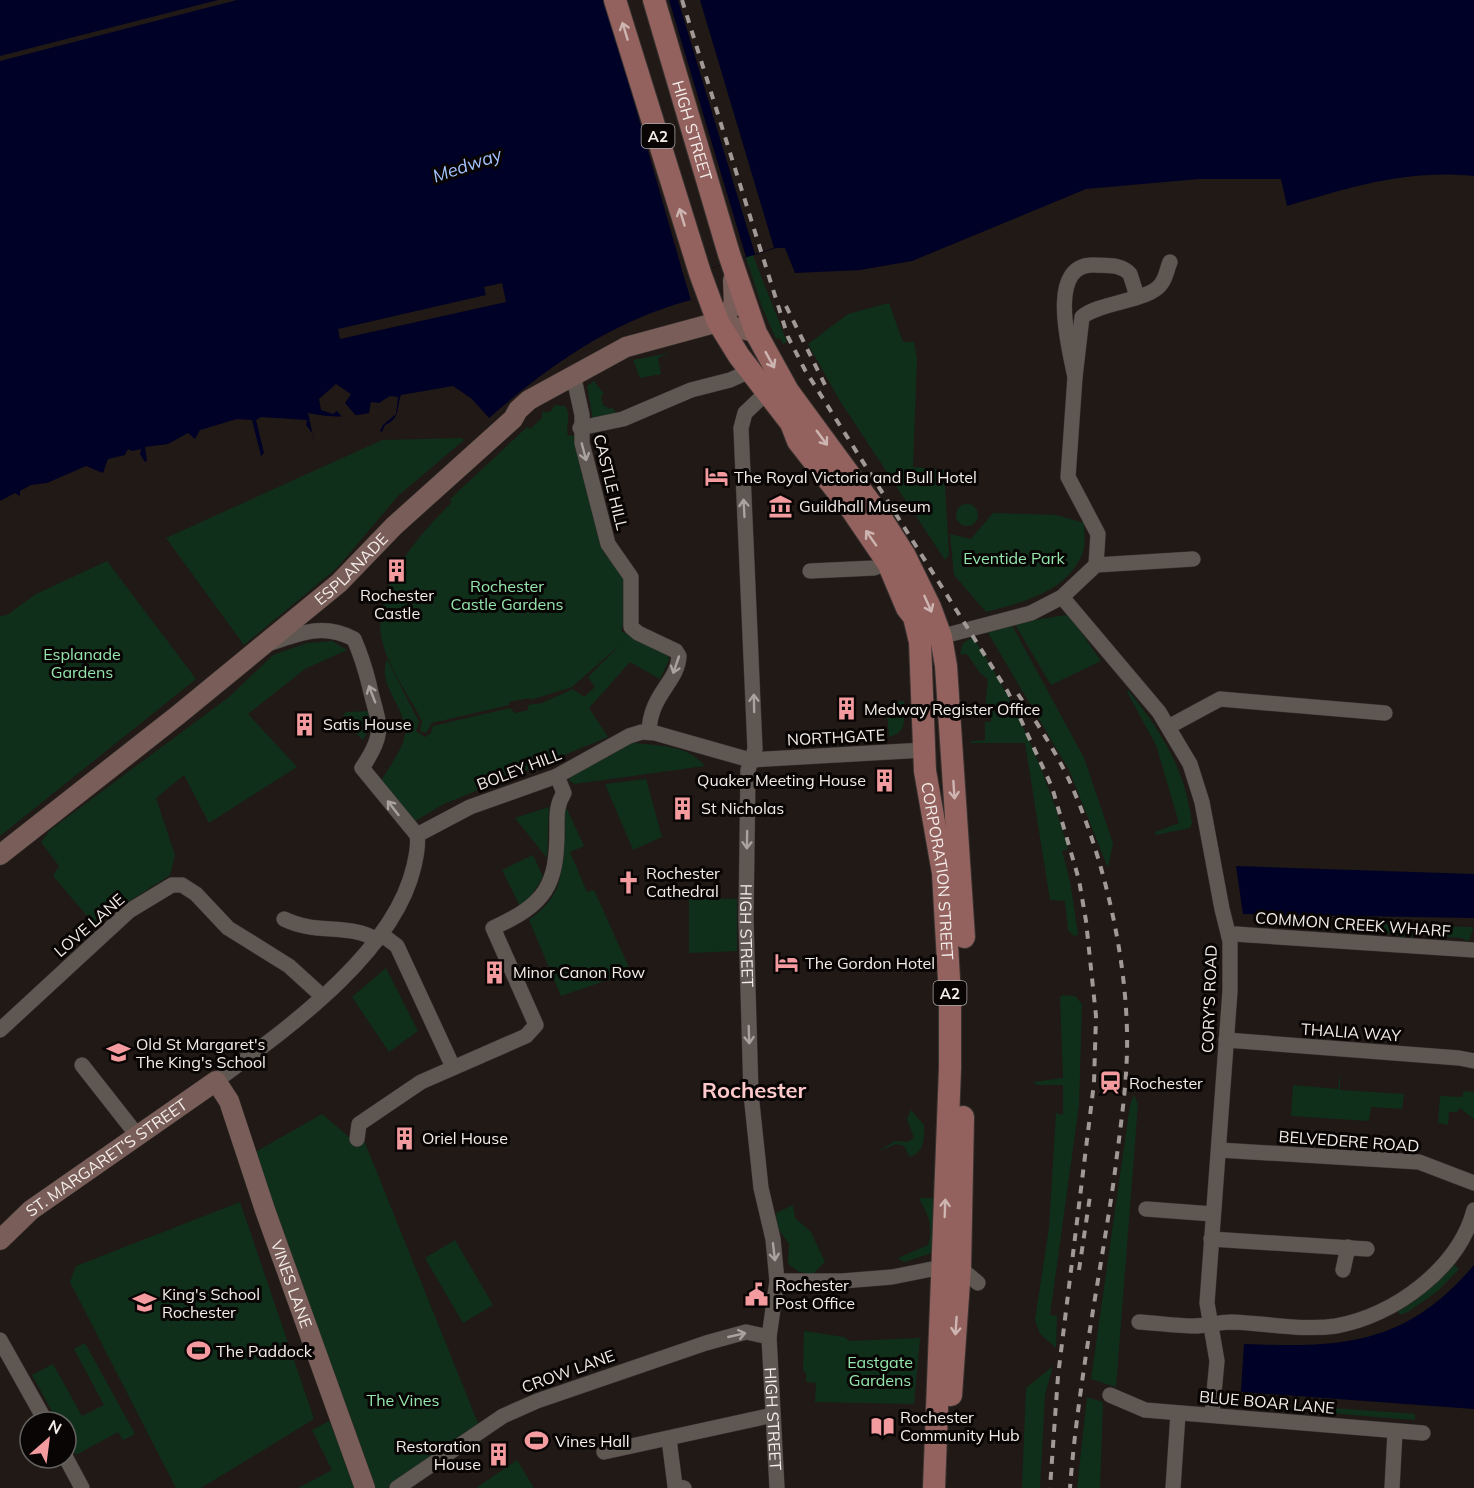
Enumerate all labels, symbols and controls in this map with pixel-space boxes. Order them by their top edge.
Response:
one-way arrow [619,22,630,41]
street label: HIGH STREET [668,78,717,183]
road number: A2 [642,124,674,148]
water label: Medway [429,142,506,188]
one-way arrow [676,208,687,227]
one-way arrow [765,350,776,368]
one-way arrow [816,429,829,445]
street label: CASTLE HILL [589,432,633,532]
one-way arrow [579,442,590,461]
hotel icon: The Royal Victoria and Bull Hotel [703,464,729,490]
place label: The Royal Victoria and Bull Hotel [734,467,977,487]
museum icon: Guildhall Museum [768,493,794,519]
place label: Guildhall Museum [799,496,931,516]
one-way arrow [739,498,750,518]
street label: ESPLANADE [310,529,392,609]
one-way arrow [865,530,877,546]
park label: Eventide Park [963,548,1065,568]
building icon: Rochester Castle [384,557,410,583]
park label: Rochester Castle Gardens [450,576,564,614]
place label: Rochester Castle [360,585,434,623]
one-way arrow [923,594,935,612]
park label: Esplanade Gardens [43,644,121,682]
one-way arrow [669,655,680,674]
one-way arrow [366,685,377,704]
one-way arrow [748,693,759,713]
building icon: Medway Register Office [833,696,859,722]
place label: Medway Register Office [864,699,1040,719]
building icon: Satis House [292,711,318,737]
place label: Satis House [323,714,411,734]
street label: NORTHGATE [786,724,886,750]
street label: BOLEY HILL [474,744,564,794]
building icon: Quaker Meeting House [871,767,897,793]
place label: Quaker Meeting House [697,770,866,790]
one-way arrow [949,780,960,800]
street label: CORPORATION STREET [917,781,958,961]
building icon: St Nicholas [670,795,696,821]
place label: St Nicholas [701,798,784,818]
one-way arrow [387,801,400,817]
one-way arrow [741,829,753,849]
place label: Rochester Cathedral [646,863,720,901]
church icon: Rochester Cathedral [615,869,641,895]
street label: HIGH STREET [736,884,758,988]
street label: LOVE LANE [50,889,128,961]
street label: COMMON CREEK WHARF [1255,907,1451,941]
street label: CORY'S ROAD [1197,945,1221,1053]
hotel icon: The Gordon Hotel [774,950,800,976]
place label: The Gordon Hotel [805,953,935,973]
building icon: Minor Canon Row [482,959,508,985]
place label: Minor Canon Row [513,962,645,982]
road number: A2 [934,981,966,1005]
street label: THALIA WAY [1301,1019,1402,1045]
one-way arrow [743,1024,755,1044]
place label: Old St Margaret's The King's School [136,1034,266,1072]
school or university icon: Old St Margaret's The King's School [105,1040,131,1066]
station icon: Rochester [1098,1070,1124,1096]
place label: Rochester [1129,1073,1203,1093]
district label: Rochester [702,1076,807,1104]
street label: ST. MARGARET'S STREET [22,1094,191,1221]
building icon: Oriel House [391,1125,417,1151]
street label: BELVEDERE ROAD [1278,1126,1420,1156]
place label: Oriel House [422,1128,508,1148]
one-way arrow [939,1199,950,1219]
street label: VINES LANE [267,1237,317,1331]
one-way arrow [769,1242,780,1262]
place label: Rochester Post Office [775,1275,855,1313]
public building icon: Rochester Post Office [744,1281,770,1307]
place label: King's School Rochester [162,1284,260,1322]
school or university icon: King's School Rochester [131,1290,157,1316]
one-way arrow [950,1316,961,1336]
one-way arrow [727,1329,747,1340]
sports icon: The Paddock [185,1338,211,1364]
place label: The Paddock [216,1341,313,1361]
street label: CROW LANE [519,1345,617,1397]
park label: Eastgate Gardens [847,1352,913,1390]
street label: HIGH STREET [761,1367,786,1471]
street label: BLUE BOAR LANE [1198,1386,1336,1418]
park label: The Vines [367,1390,440,1410]
place label: Rochester Community Hub [900,1407,1020,1445]
north arrow [18,1410,78,1470]
library icon: Rochester Community Hub [869,1413,895,1439]
text: N [45,1415,65,1438]
sports icon: Vines Hall [524,1428,550,1454]
place label: Vines Hall [555,1431,630,1451]
place label: Restoration House [396,1436,481,1474]
building icon: Restoration House [486,1442,512,1468]

